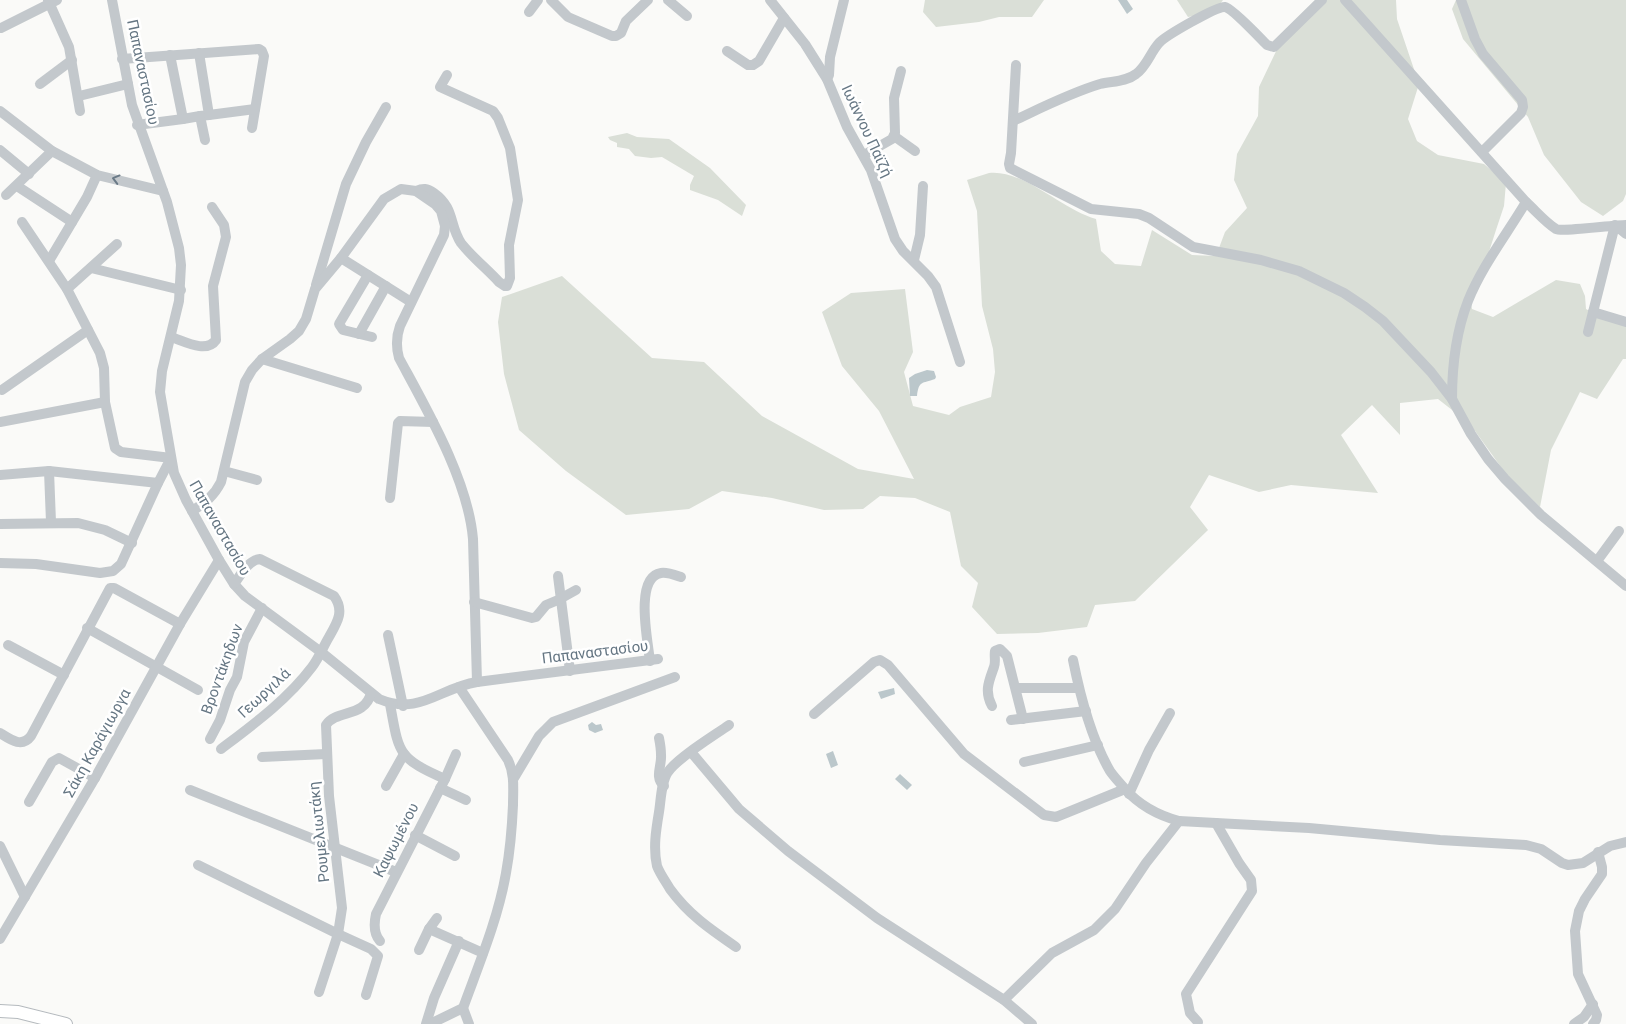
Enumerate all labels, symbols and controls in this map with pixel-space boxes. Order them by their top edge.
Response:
street label: Παπαναστασίου [123,18,163,126]
street label: Ιωάννου Παϊζή [838,82,896,180]
one-way arrow [112,175,120,185]
street label: Παπαναστασίου [185,477,255,579]
street label: Βροντάκηδων [197,621,247,717]
street label: Παπαναστασίου [541,637,649,667]
street label: Γεωργιλά [234,664,294,722]
street label: Σάκη Καράγιωργα [60,685,135,800]
street label: Ρουμελιωτάκη [305,781,333,883]
street label: Καψωμένου [370,800,422,880]

